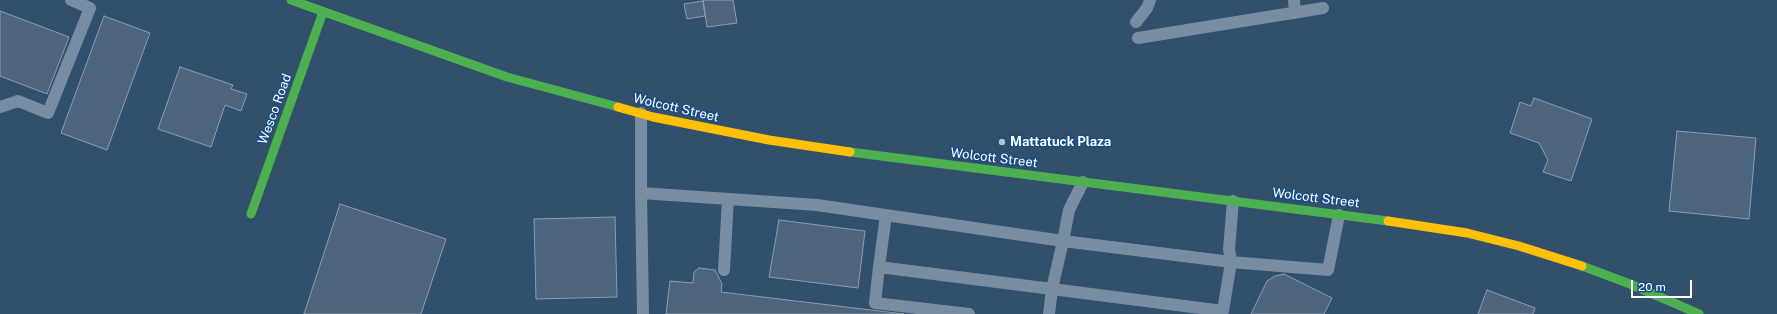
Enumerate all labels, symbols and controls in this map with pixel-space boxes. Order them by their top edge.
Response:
street label: Wesco Road [255,72,295,146]
street label: Wolcott Street [632,91,720,125]
place label: Mattatuck Plaza [1010,134,1111,150]
marker: Mattatuck Plaza [997,137,1007,147]
street label: Wolcott Street [950,145,1038,171]
street label: Wolcott Street [1272,185,1360,211]
scale bar [1633,272,1694,298]
text: 20 m [1638,280,1666,294]

